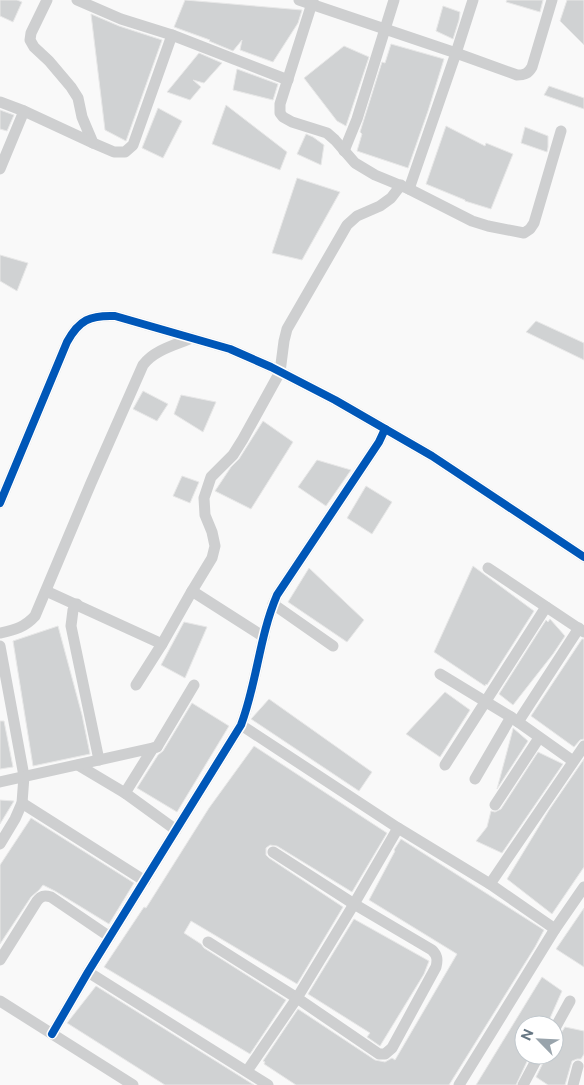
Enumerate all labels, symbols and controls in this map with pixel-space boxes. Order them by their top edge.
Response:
north arrow [514,1015,564,1065]
text: N [518,1026,537,1043]

